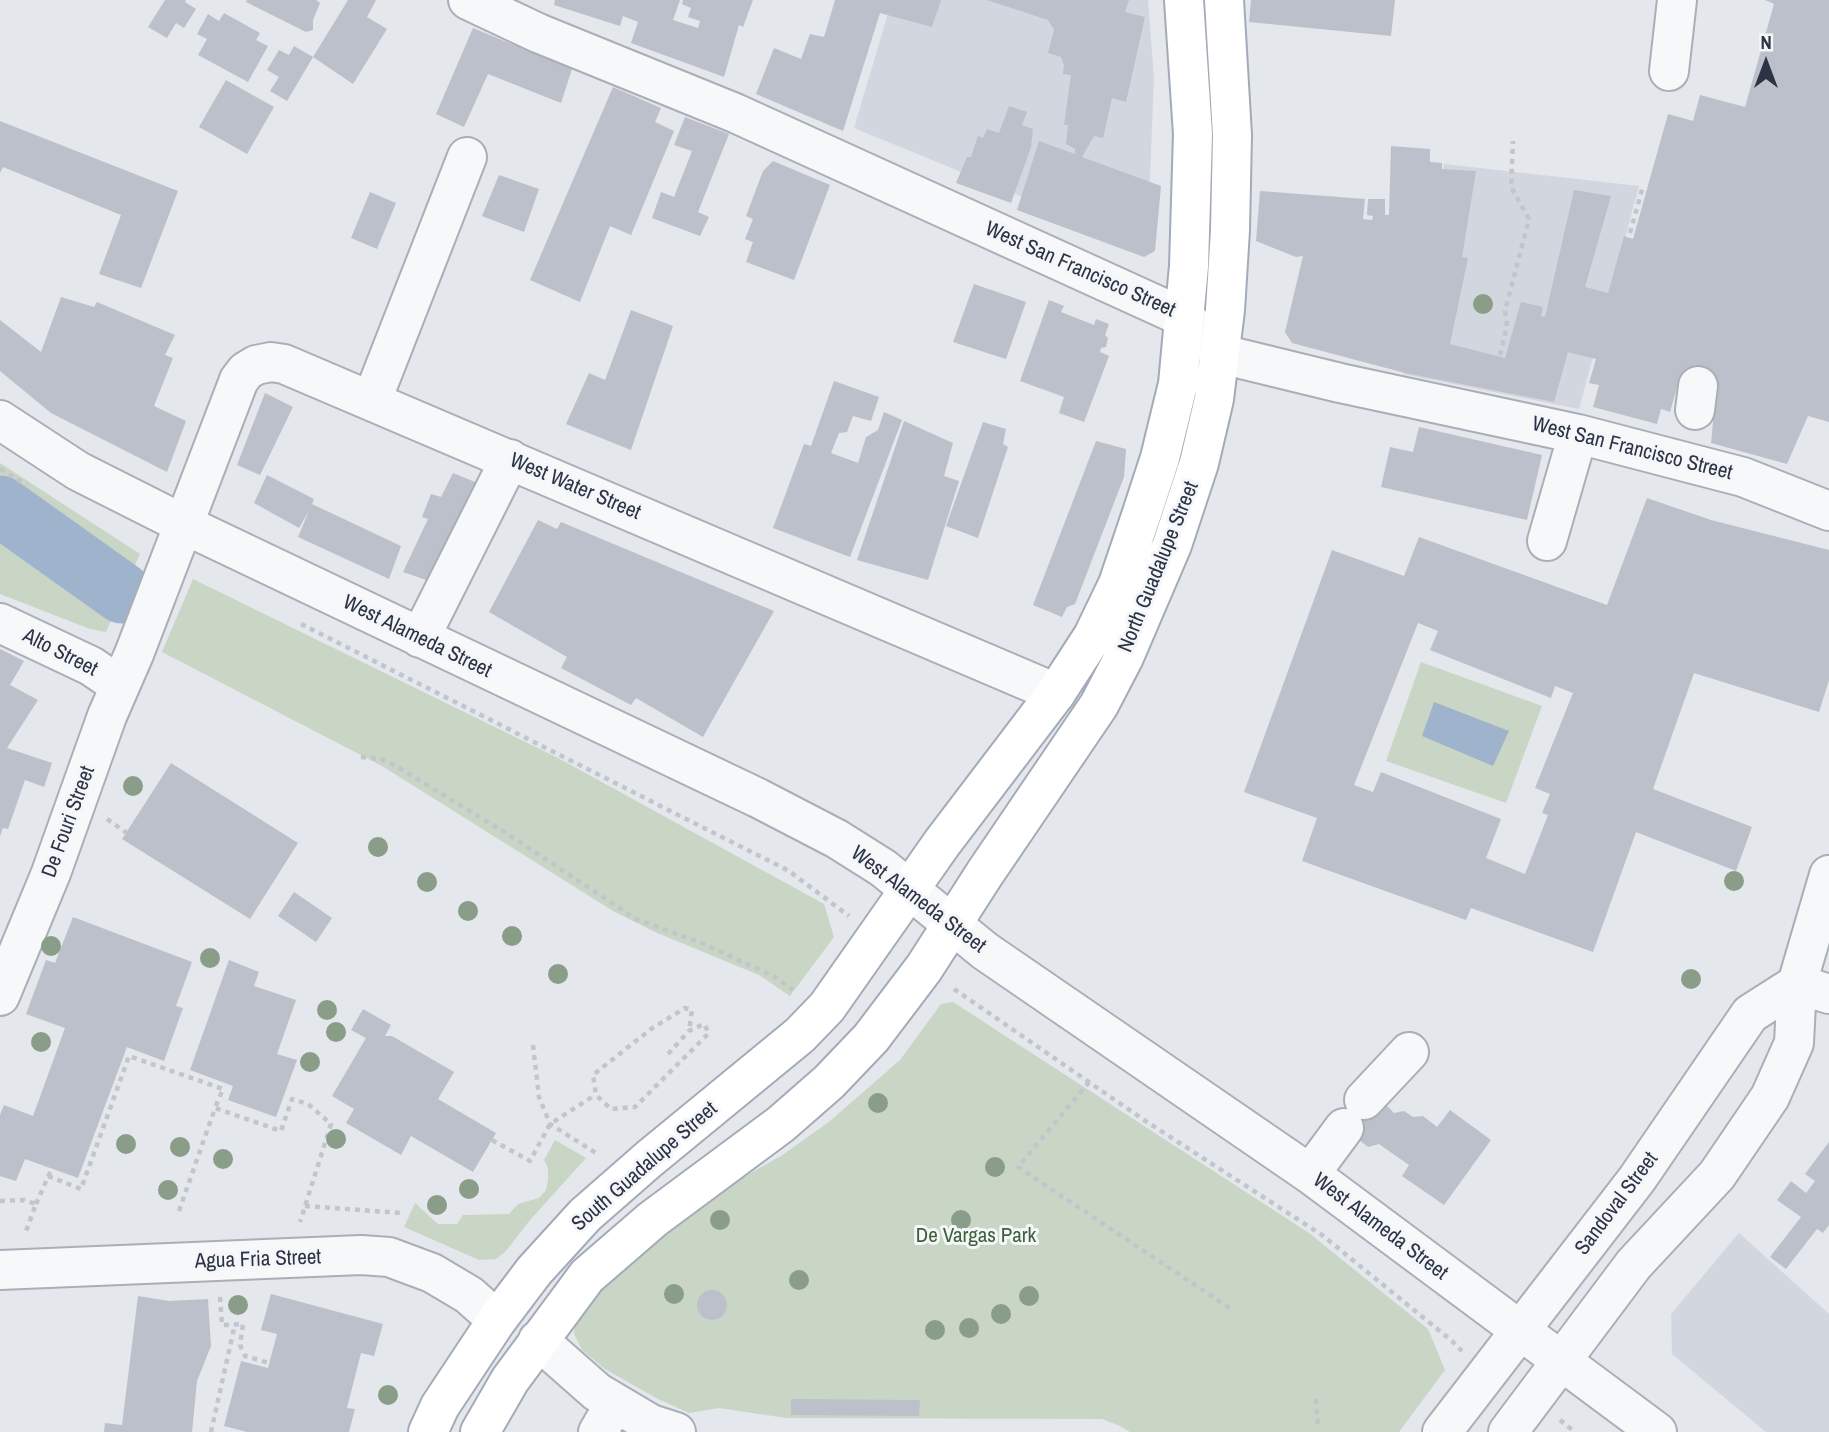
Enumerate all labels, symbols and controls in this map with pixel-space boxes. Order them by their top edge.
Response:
north arrow [1731,28,1801,98]
text: N [1760,29,1772,55]
street label: West San Francisco Street [981,217,1179,323]
street label: West San Francisco Street [1529,412,1735,486]
street label: West Water Street [506,448,644,526]
street label: North Guadalupe Street [1113,478,1205,656]
street label: West Alameda Street [338,590,496,684]
street label: Alto Street [18,624,102,682]
street label: De Fouri Street [37,763,101,881]
street label: West Alameda Street [846,841,990,959]
street label: South Guadalupe Street [567,1097,723,1237]
street label: Sandoval Street [1570,1147,1664,1261]
street label: West Alameda Street [1308,1168,1452,1286]
park label: De Vargas Park [916,1223,1036,1249]
street label: Agua Fria Street [194,1245,322,1275]

